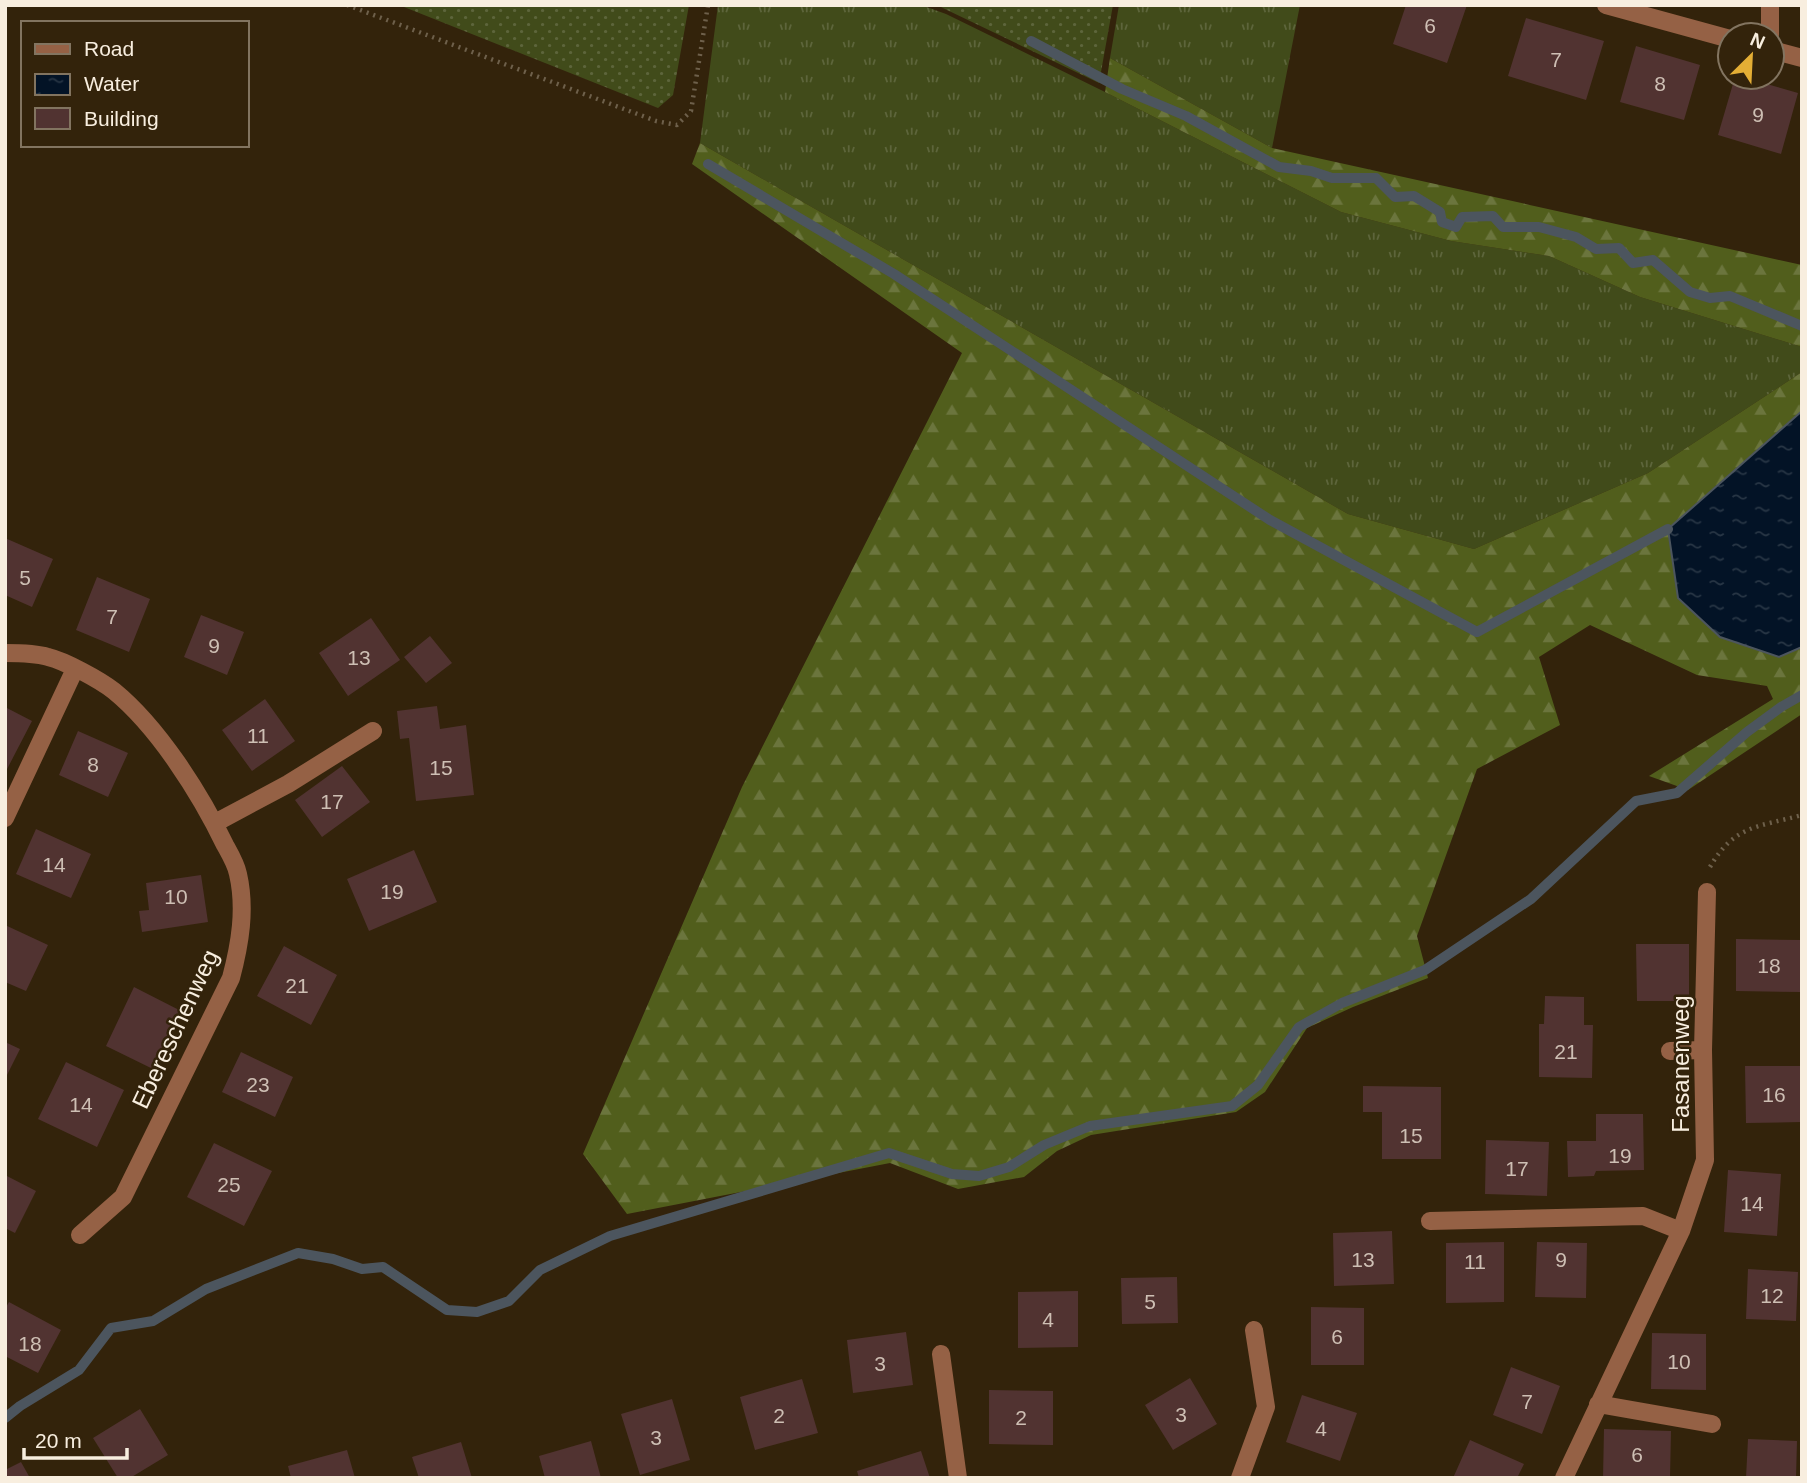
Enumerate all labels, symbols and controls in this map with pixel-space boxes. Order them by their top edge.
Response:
house number: 6 [1424,14,1436,37]
legend [21,21,248,147]
north arrow [1716,21,1786,91]
text: N [1747,29,1768,53]
text: Road [84,37,134,60]
house number: 7 [1550,48,1562,71]
text: Water [84,72,139,95]
house number: 8 [1654,72,1666,95]
house number: 9 [1752,103,1764,126]
text: Building [84,107,159,130]
house number: 5 [19,566,31,589]
house number: 7 [106,605,118,628]
house number: 9 [208,634,220,657]
house number: 13 [347,646,371,669]
house number: 11 [247,724,269,747]
house number: 8 [87,753,99,776]
house number: 15 [429,756,453,779]
house number: 17 [320,790,344,813]
house number: 14 [42,853,66,876]
house number: 19 [380,880,404,903]
house number: 10 [164,885,188,908]
street label: Ebereschenweg [126,945,224,1113]
house number: 18 [1757,954,1781,977]
house number: 21 [285,974,309,997]
street label: Fasanenweg [1667,995,1694,1133]
house number: 21 [1554,1040,1578,1063]
house number: 23 [246,1073,270,1096]
house number: 16 [1762,1083,1786,1106]
house number: 14 [69,1093,93,1116]
house number: 15 [1399,1124,1423,1147]
house number: 19 [1608,1144,1632,1167]
house number: 17 [1505,1157,1529,1180]
house number: 25 [217,1173,241,1196]
house number: 14 [1740,1192,1764,1215]
house number: 13 [1351,1248,1375,1271]
house number: 9 [1555,1248,1567,1271]
house number: 11 [1464,1250,1486,1273]
house number: 12 [1760,1284,1784,1307]
house number: 5 [1144,1290,1156,1313]
house number: 4 [1042,1308,1054,1331]
house number: 6 [1331,1325,1343,1348]
house number: 18 [18,1332,42,1355]
house number: 10 [1667,1350,1691,1373]
house number: 3 [874,1352,886,1375]
house number: 7 [1521,1390,1533,1413]
house number: 3 [1175,1403,1187,1426]
house number: 2 [773,1404,785,1427]
house number: 2 [1015,1406,1027,1429]
scale bar [24,1416,128,1460]
house number: 4 [1315,1417,1327,1440]
house number: 3 [650,1426,662,1449]
text: 20 m [35,1429,82,1452]
house number: 6 [1631,1443,1643,1466]

